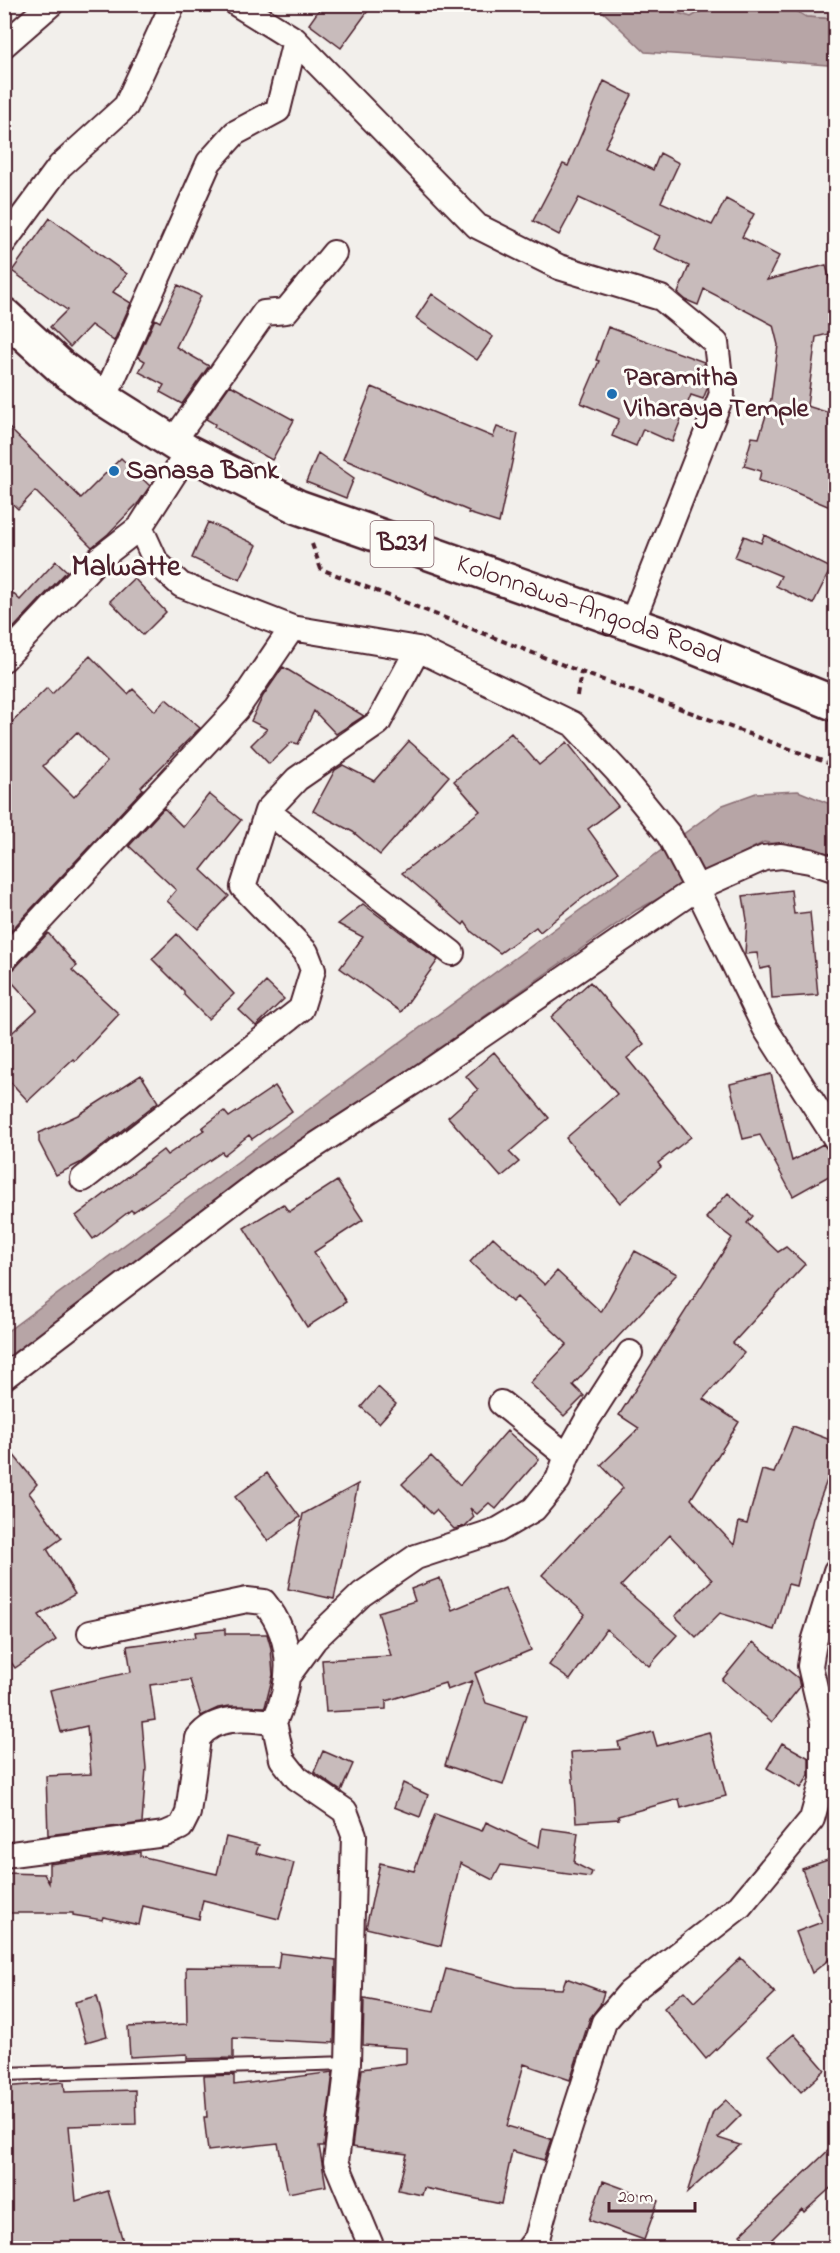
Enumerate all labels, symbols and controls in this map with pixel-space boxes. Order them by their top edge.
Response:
place label: Paramitha Viharaya Temple [623,359,810,429]
marker: Paramitha Viharaya Temple [605,387,619,401]
place label: Sanasa Bank [126,452,280,491]
marker: Sanasa Bank [107,464,121,478]
road number: B231 [370,521,434,567]
street label: Kolonnawa-Angoda Road [451,545,728,676]
district label: Malwatte [72,546,182,590]
scale bar [609,2175,694,2213]
text: 20 m [618,2185,653,2211]

